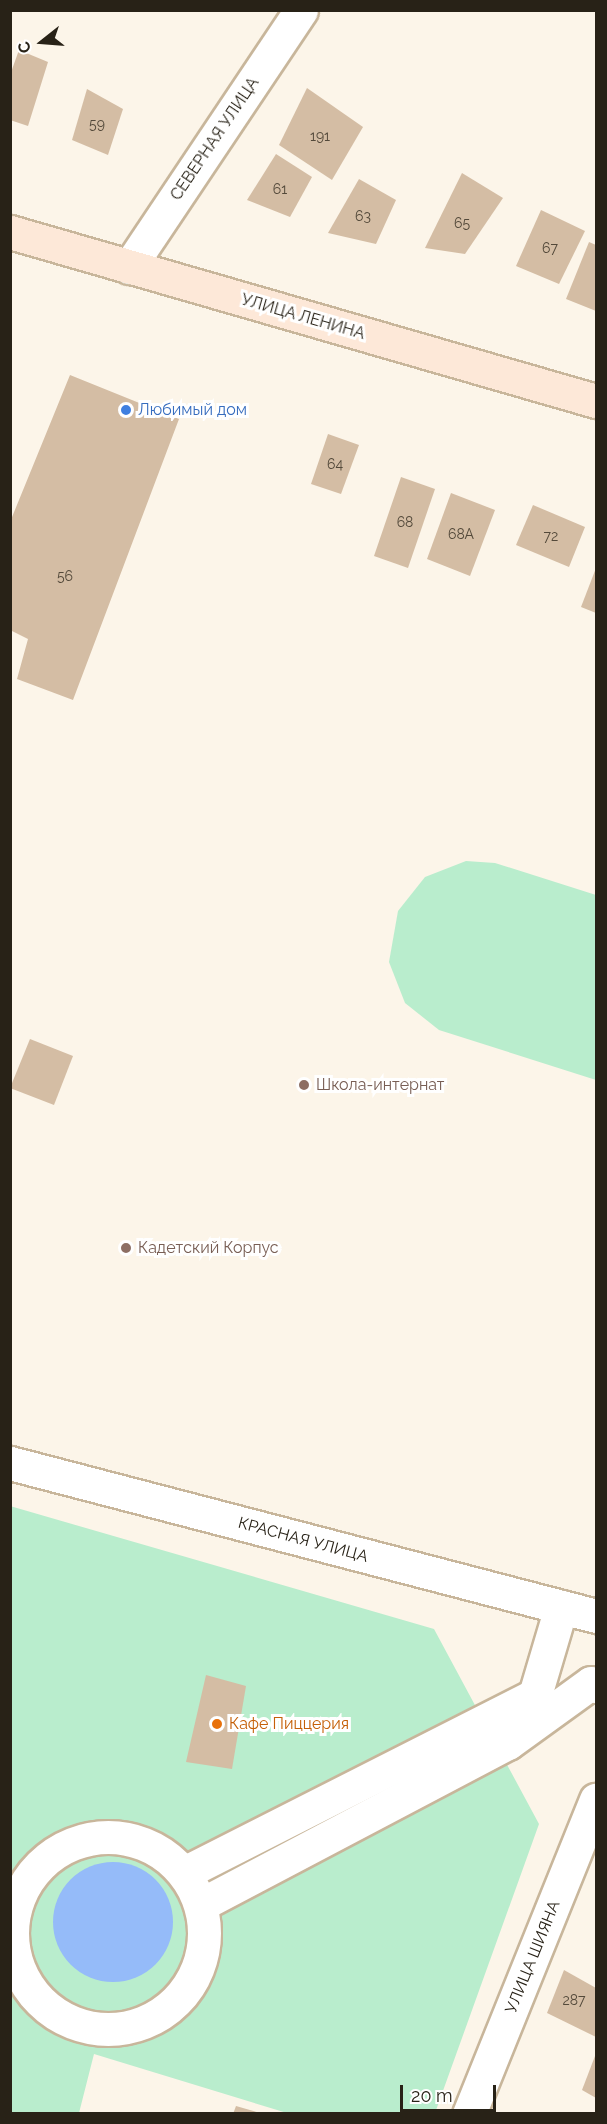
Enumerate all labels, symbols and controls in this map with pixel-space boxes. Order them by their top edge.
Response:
north arrow [12,12,72,72]
text: С [14,39,35,55]
street label: СЕВЕРНАЯ УЛИЦА [167,74,263,204]
house number: 59 [89,116,105,132]
house number: 191 [310,128,330,144]
house number: 61 [273,181,287,197]
house number: 63 [355,208,371,224]
house number: 65 [454,215,470,231]
house number: 67 [542,240,558,256]
street label: УЛИЦА ЛЕНИНА [239,290,367,344]
place label: Любимый дом [138,400,247,420]
marker: Любимый дом [119,403,133,417]
house number: 64 [327,456,343,472]
house number: 68 [397,514,413,530]
house number: 68А [448,526,474,542]
house number: 72 [544,528,558,544]
house number: 56 [57,568,73,584]
place label: Школа-интернат [316,1075,444,1095]
marker: Школа-интернат [297,1078,311,1092]
place label: Кадетский Корпус [138,1238,279,1258]
marker: Кадетский Корпус [119,1241,133,1255]
street label: КРАСНАЯ УЛИЦА [236,1513,370,1567]
place label: Кафе Пиццерия [229,1714,349,1734]
marker: Кафе Пиццерия [210,1717,224,1731]
street label: УЛИЦА ШИЯНА [502,1898,564,2016]
house number: 287 [562,1992,586,2008]
scale bar [403,2073,499,2111]
text: 20 m [411,2085,453,2106]

